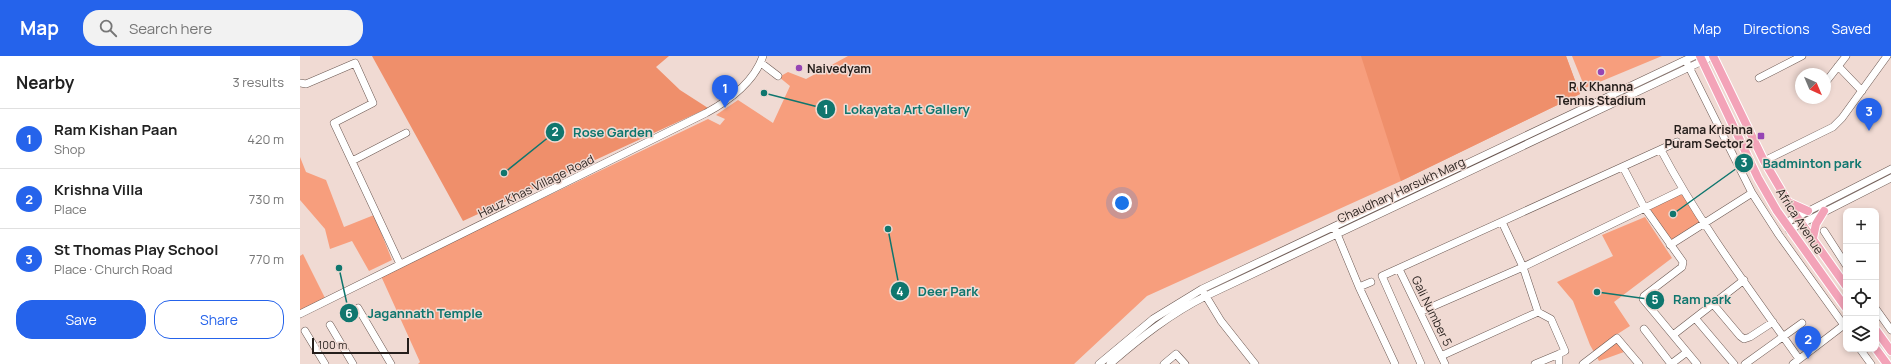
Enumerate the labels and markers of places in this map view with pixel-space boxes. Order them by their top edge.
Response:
place label: Naivedyam [807,60,871,77]
marker: Naivedyam [794,63,804,73]
marker: R K Khanna Tennis Stadium [1596,67,1606,77]
pin: 1 [712,75,738,108]
place label: R K Khanna Tennis Stadium [1556,78,1646,109]
callout: Lokayata Art Gallery [816,97,978,122]
pin: 3 [1856,98,1882,131]
callout: Rose Garden [545,120,661,145]
place label: Rama Krishna Puram Sector 2 [1664,121,1753,152]
marker: Rama Krishna Puram Sector 2 [1756,131,1766,141]
callout: Badminton park [1734,150,1869,175]
callout: Deer Park [890,279,986,304]
callout: Ram park [1645,287,1739,312]
callout: Jagannath Temple [339,301,491,326]
pin: 2 [1795,326,1821,359]

